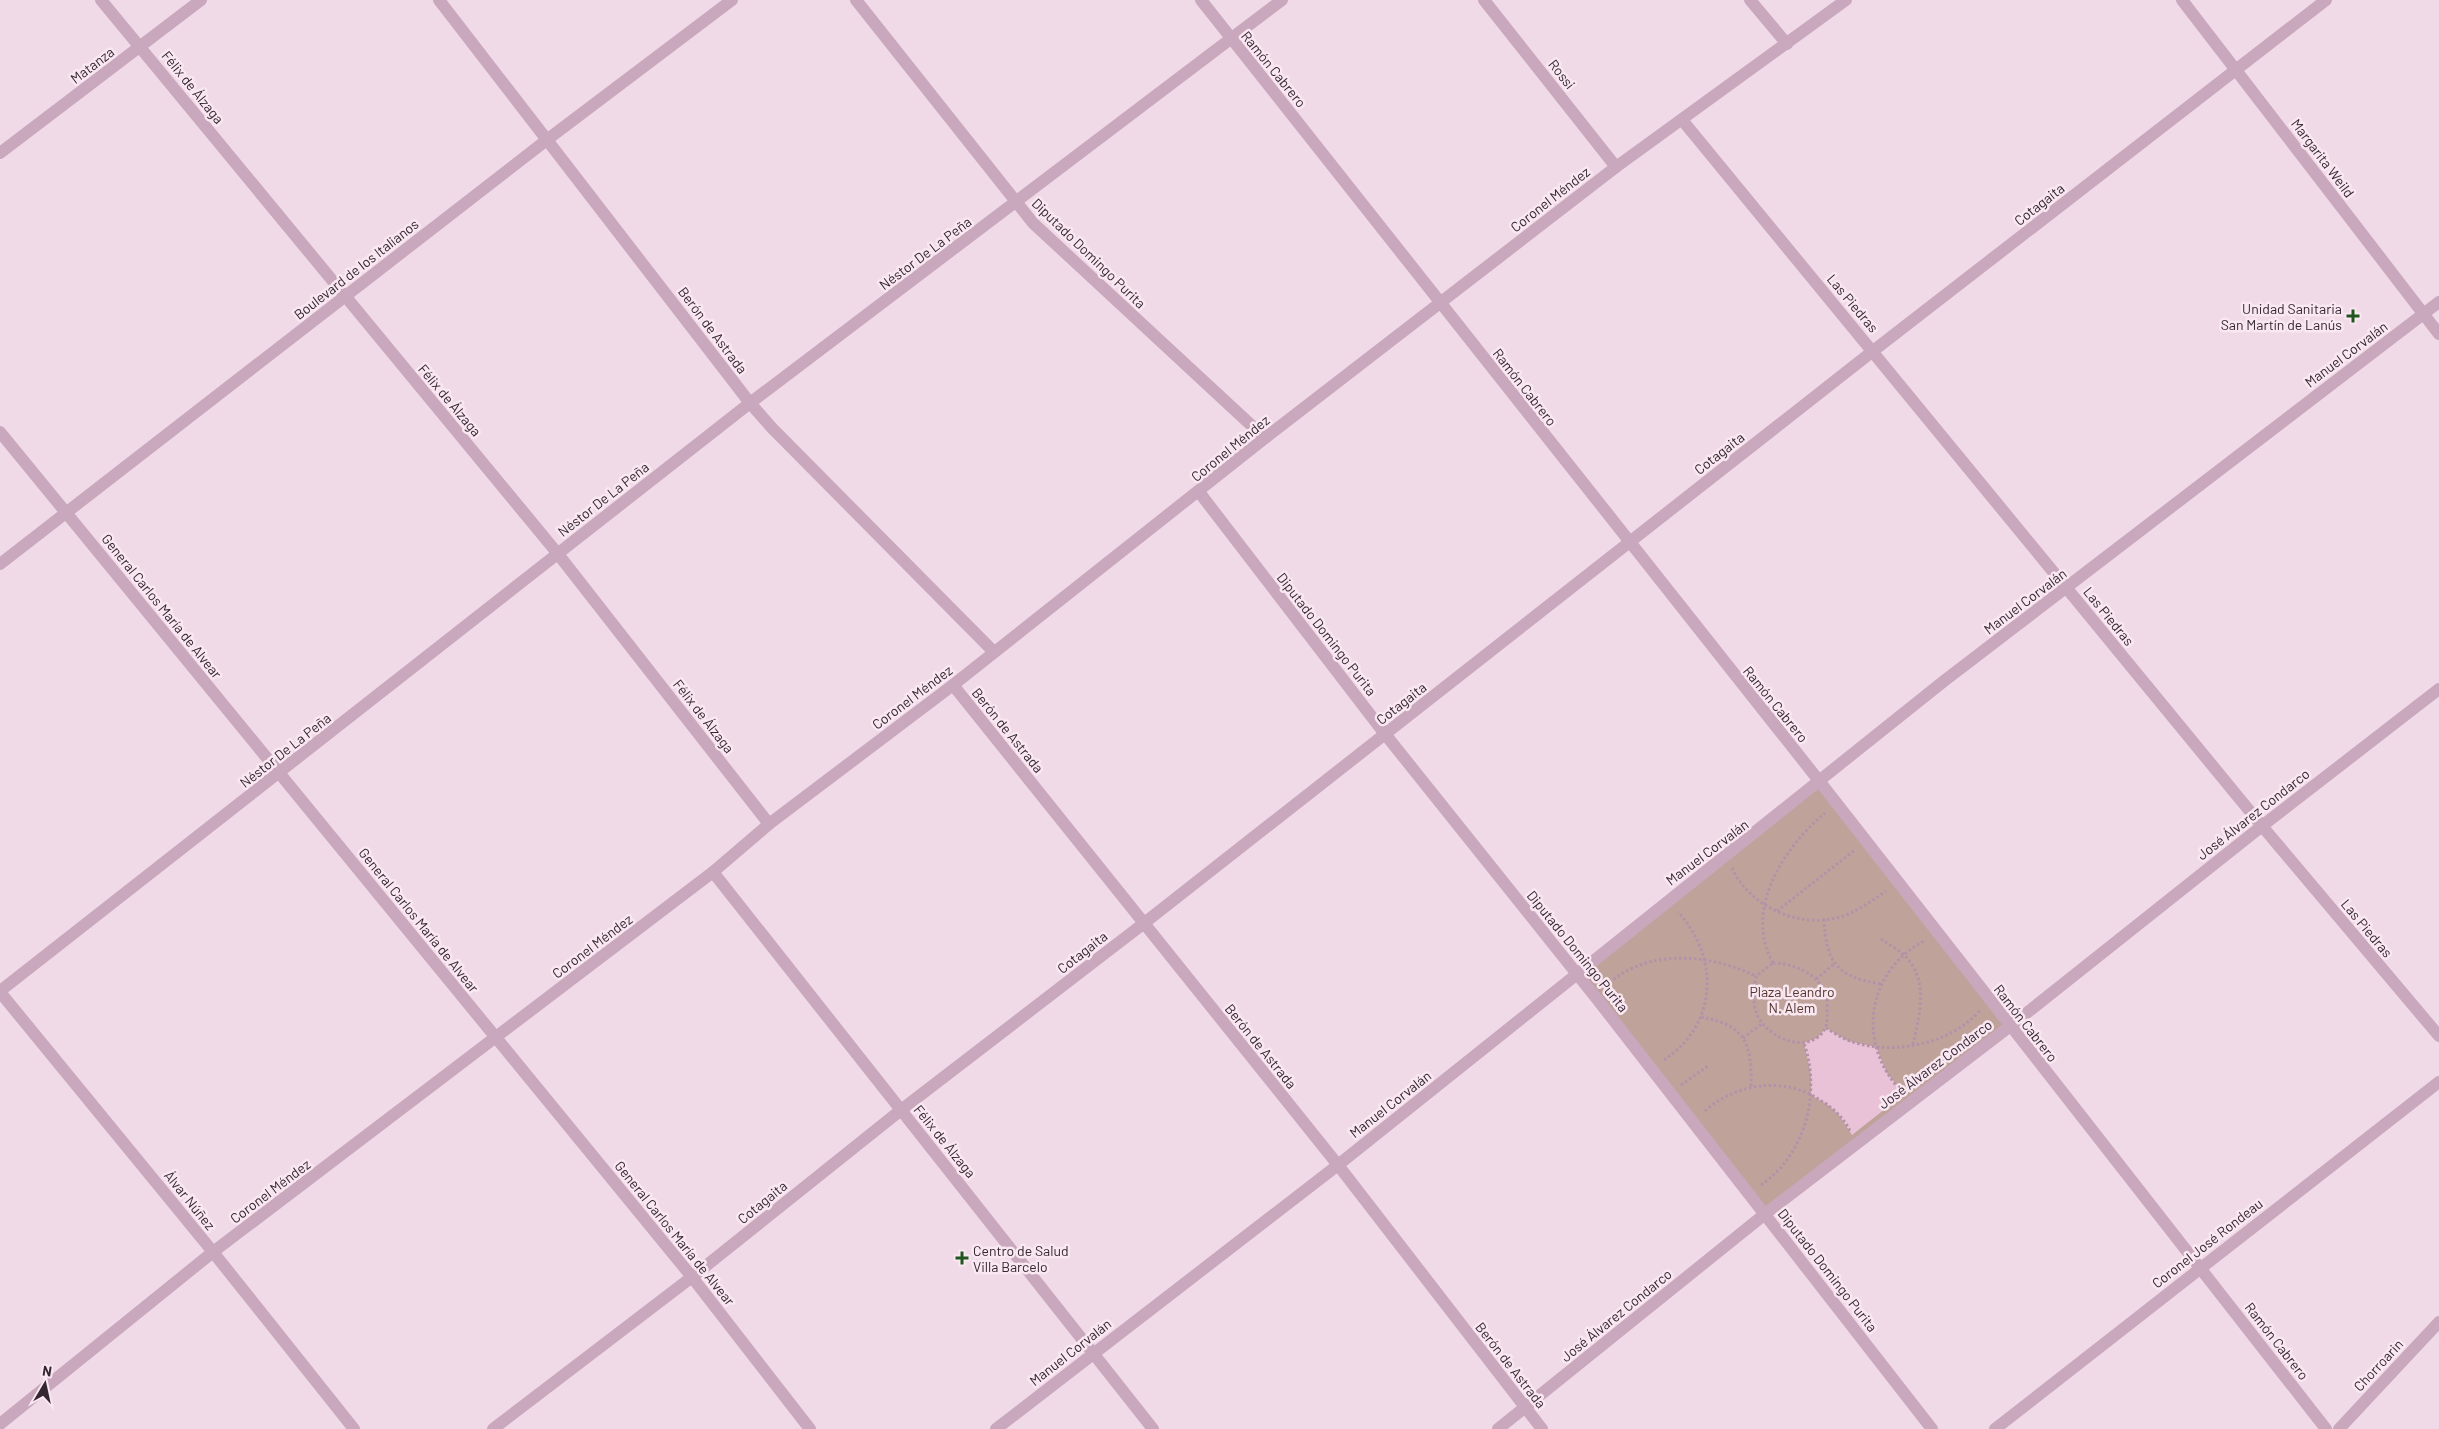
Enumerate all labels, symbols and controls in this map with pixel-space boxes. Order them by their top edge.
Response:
street label: Ramón Cabrero [1238,27,1310,111]
street label: Matanza [67,43,117,87]
street label: Félix de Álzaga [158,47,228,127]
street label: Rossi [1545,56,1579,92]
street label: Margarita Weild [2288,115,2358,201]
street label: Coronel Méndez [1507,163,1593,235]
street label: Cotagaita [2011,179,2067,229]
street label: Diputado Domingo Purita [1029,194,1149,312]
street label: Néstor De La Peña [876,213,974,293]
street label: Boulevard de los Italianos [290,215,422,323]
street label: Las Piedras [1824,271,1882,336]
street label: Berón de Astrada [675,283,751,377]
place label: Unidad Sanitaria San Martín de Lanús [2221,300,2342,333]
marker: Unidad Sanitaria San Martín de Lanús [2346,309,2360,323]
street label: Manuel Corvalán [2301,317,2391,391]
street label: Ramón Cabrero [1490,345,1560,429]
street label: Félix de Álzaga [415,361,485,439]
street label: Coronel Méndez [1187,411,1273,485]
street label: Cotagaita [1691,428,1747,478]
street label: Néstor De La Peña [554,458,652,540]
street label: General Carlos María de Alvear [98,530,226,682]
street label: Manuel Corvalán [1980,564,2070,638]
street label: Diputado Domingo Purita [1274,569,1380,699]
street label: Las Piedras [2080,583,2138,649]
street label: Coronel Méndez [869,661,955,733]
street label: Ramón Cabrero [1740,662,1812,746]
street label: Félix de Álzaga [670,676,738,756]
street label: Cotagaita [1373,678,1429,728]
street label: Berón de Astrada [969,684,1047,776]
street label: Néstor De La Peña [236,709,334,791]
street label: José Álvarez Condarco [2193,765,2313,863]
street label: Manuel Corvalán [1662,815,1752,889]
street label: General Carlos María de Alvear [355,844,483,996]
street label: Diputado Domingo Purita [1524,887,1632,1015]
street label: Las Piedras [2338,896,2396,961]
street label: Coronel Méndez [549,910,635,982]
street label: Cotagaita [1054,927,1110,977]
street label: Ramón Cabrero [1991,981,2061,1065]
park label: Plaza Leandro N. Alem [1749,983,1835,1016]
street label: Berón de Astrada [1222,1000,1300,1092]
street label: José Álvarez Condarco [1875,1016,1995,1112]
street label: Manuel Corvalán [1346,1067,1434,1141]
street label: Félix de Álzaga [910,1101,980,1181]
street label: Coronel Méndez [227,1155,313,1227]
street label: General Carlos María de Alvear [611,1157,739,1309]
street label: Álvar Núñez [161,1167,219,1233]
street label: Cotagaita [734,1177,790,1227]
street label: Coronel José Rondeau [2148,1195,2266,1291]
street label: Diputado Domingo Purita [1775,1205,1881,1335]
place label: Centro de Salud Villa Barcelo [973,1242,1069,1275]
marker: Centro de Salud Villa Barcelo [955,1251,969,1265]
street label: José Álvarez Condarco [1557,1265,1675,1365]
street label: Ramón Cabrero [2242,1299,2312,1383]
street label: Manuel Corvalán [1026,1315,1114,1389]
street label: Berón de Astrada [1472,1319,1550,1411]
street label: Chorroarin [2350,1336,2406,1394]
north arrow [20,1359,70,1409]
text: N [41,1362,53,1380]

